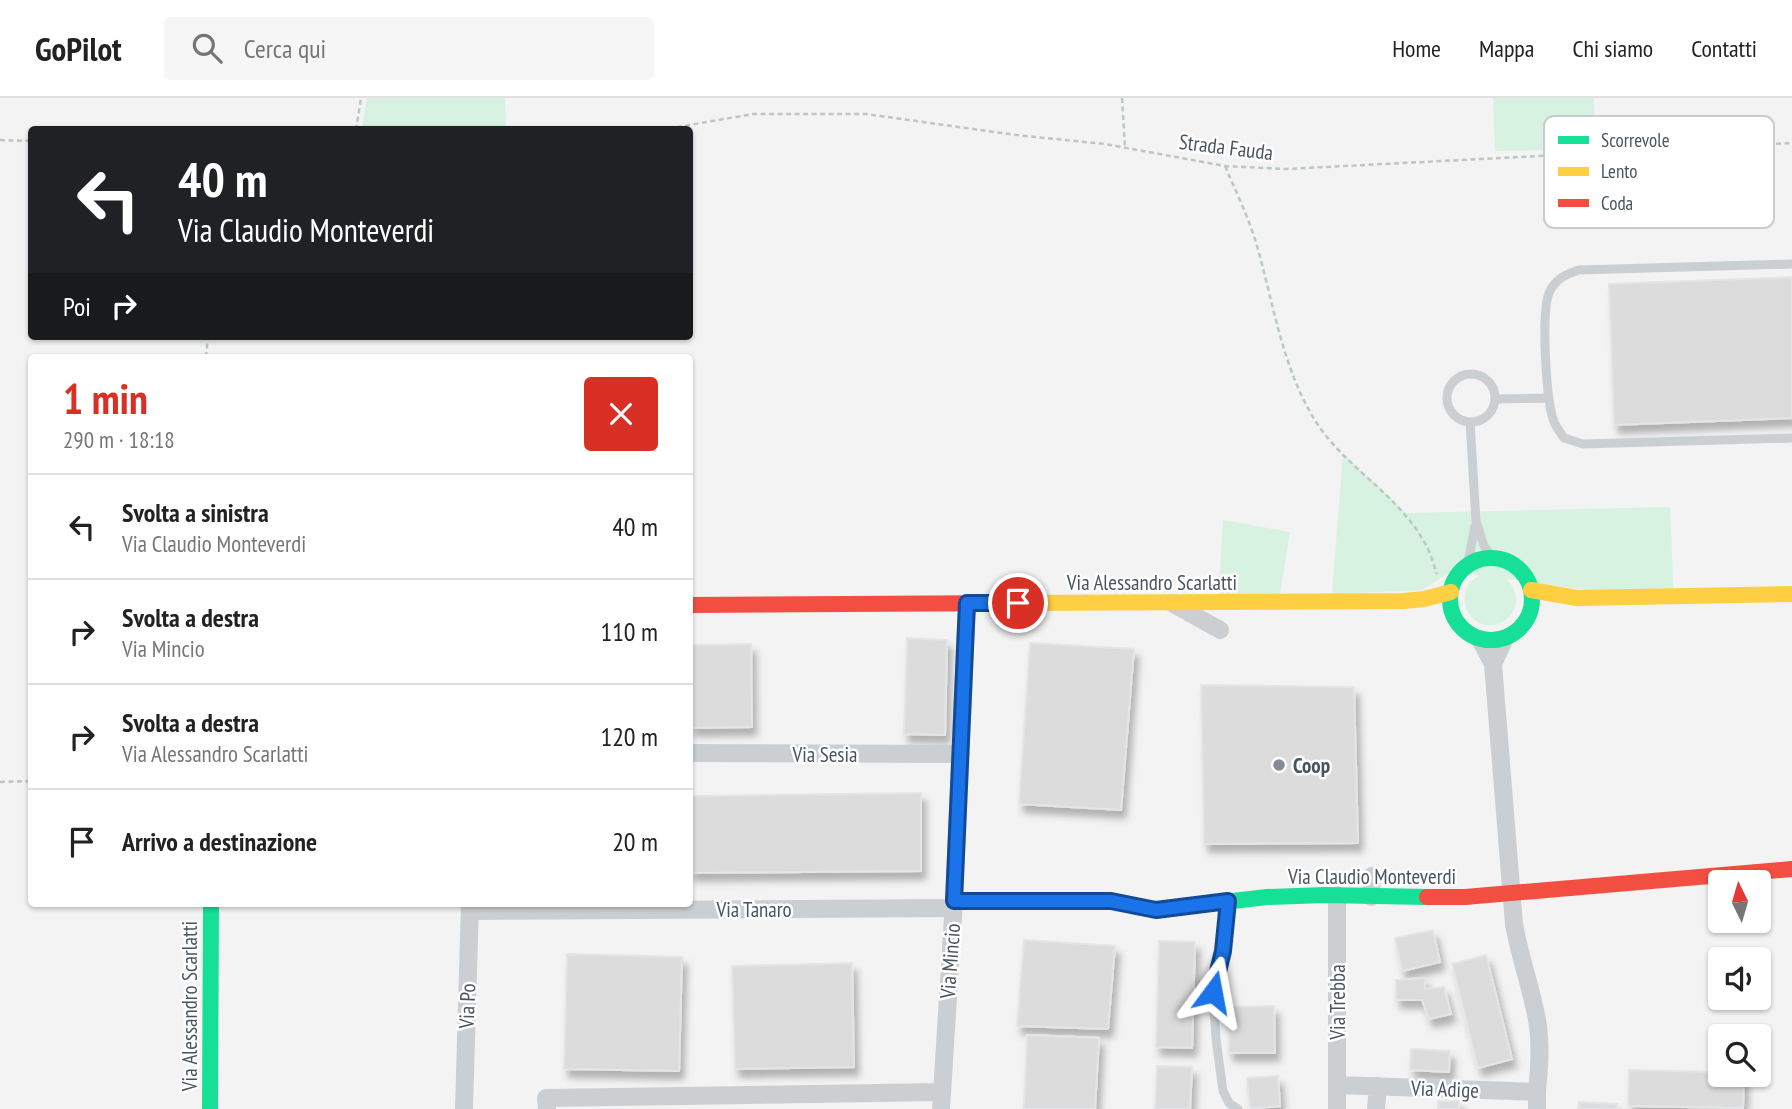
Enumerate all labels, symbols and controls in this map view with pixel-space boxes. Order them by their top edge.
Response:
search box [164,17,654,80]
text: GoPilot [35,27,122,70]
icon: search [188,29,226,67]
text: Cerca qui [244,32,326,65]
text: Home [1392,33,1441,64]
text: Mappa [1479,33,1534,64]
text: Chi siamo [1572,33,1653,64]
text: Contatti [1691,33,1757,64]
legend [1544,116,1774,228]
street label: Strada Fauda [1177,128,1275,166]
text: Scorrevole [1601,128,1670,152]
text: 40 m [178,147,267,211]
icon: left [63,154,154,245]
text: Lento [1601,159,1638,183]
text: Coda [1601,191,1633,215]
text: Via Claudio Monteverdi [178,209,434,251]
icon: right [105,287,143,325]
text: Poi [63,290,91,323]
text: 1 min [63,371,148,426]
button: close [584,377,658,451]
text: 290 m · 18:18 [63,425,175,454]
text: Svolta a sinistra [122,496,269,529]
icon: left [63,508,101,546]
text: 40 m [612,510,658,543]
text: Via Claudio Monteverdi [122,529,306,558]
street label: Via Alessandro Scarlatti [1066,569,1237,596]
pin [988,573,1048,633]
icon: arrive [999,584,1037,622]
text: Svolta a destra [122,601,259,634]
icon: right [63,613,101,651]
text: 110 m [600,615,658,648]
text: Via Mincio [122,634,205,663]
text: Svolta a destra [122,706,259,739]
icon: right [63,718,101,756]
text: 120 m [600,720,658,753]
text: Via Alessandro Scarlatti [122,739,308,768]
street label: Via Sesia [792,741,857,768]
place label: Coop [1293,752,1330,779]
marker: Coop [1271,757,1287,773]
icon: arrive [63,823,101,861]
text: Arrivo a destinazione [122,825,317,858]
text: 20 m [612,825,658,858]
street label: Via Claudio Monteverdi [1287,863,1456,890]
north arrow [1708,870,1771,933]
map controls [1708,870,1771,1087]
street label: Via Tanaro [715,896,792,923]
street label: Via Alessandro Scarlatti [176,921,203,1092]
street label: Via Mincio [934,922,966,1001]
button: sound [1708,947,1771,1010]
position arrow [1176,955,1250,1029]
street label: Via Trebba [1324,964,1351,1041]
street label: Via Po [453,983,481,1030]
button: search [1708,1024,1771,1087]
street label: Via Adige [1410,1074,1479,1104]

